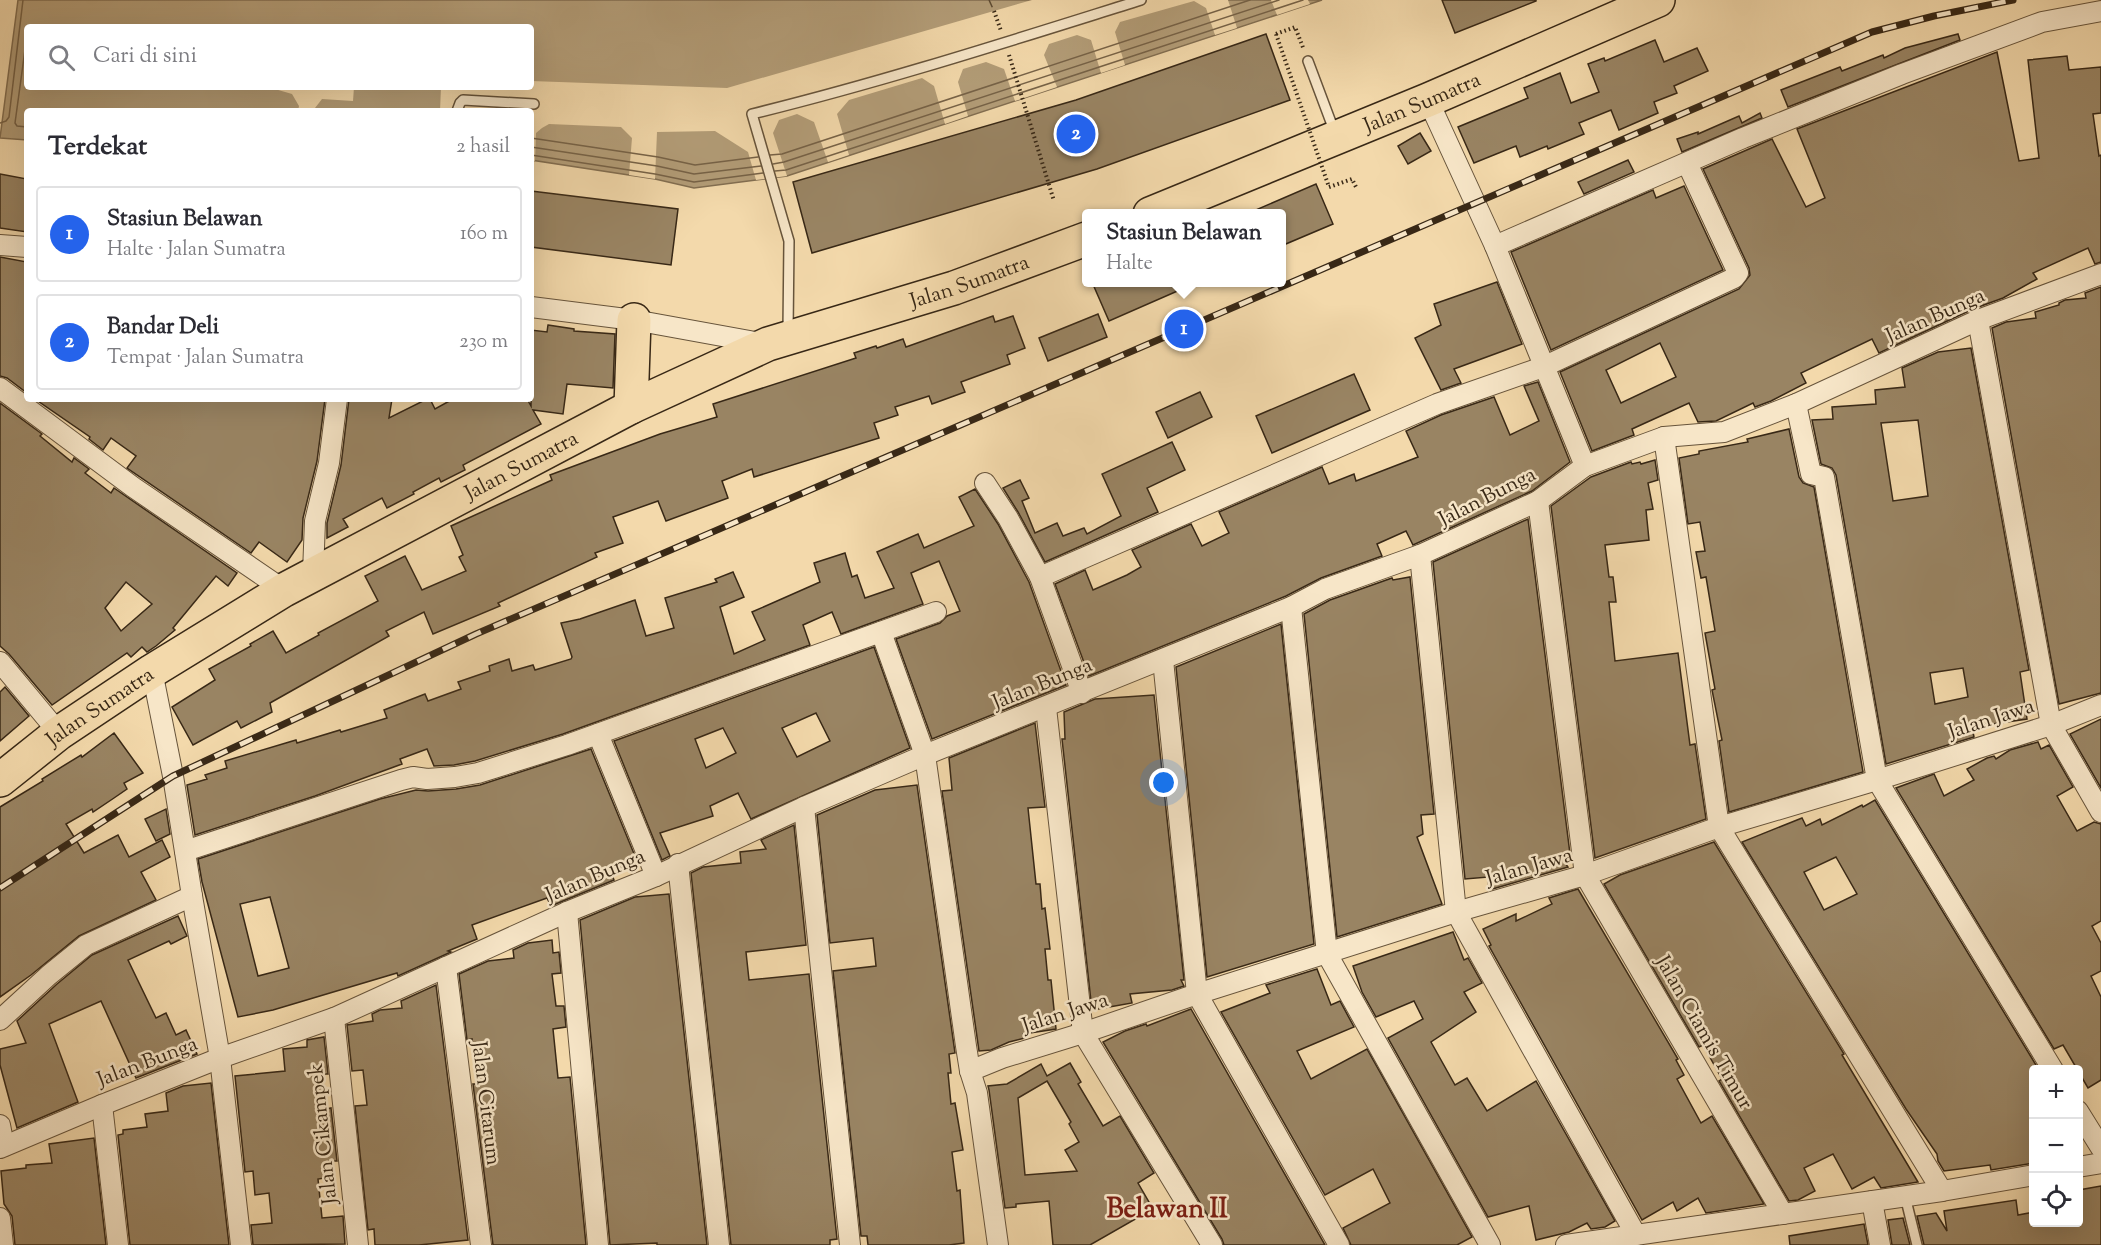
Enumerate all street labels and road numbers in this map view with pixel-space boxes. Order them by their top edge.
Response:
street label: Jalan Sumatra [1359,66,1486,142]
street label: Jalan Sumatra [906,248,1034,318]
street label: Jalan Bunga [1881,282,1990,352]
street label: Jalan Sumatra [459,424,584,510]
street label: Jalan Bunga [1433,460,1542,536]
street label: Jalan Bunga [987,651,1098,719]
street label: Jalan Sumatra [39,661,161,755]
street label: Jalan Jawa [1944,692,2039,748]
street label: Jalan Jawa [1482,841,1577,895]
street label: Jalan Bunga [540,842,651,912]
street label: Jalan Ciamis Timur [1646,950,1760,1116]
street label: Jalan Jawa [1018,986,1113,1042]
street label: Jalan Bunga [92,1030,203,1096]
street label: Jalan Citarum [462,1039,507,1167]
street label: Jalan Cikampek [302,1061,346,1207]

